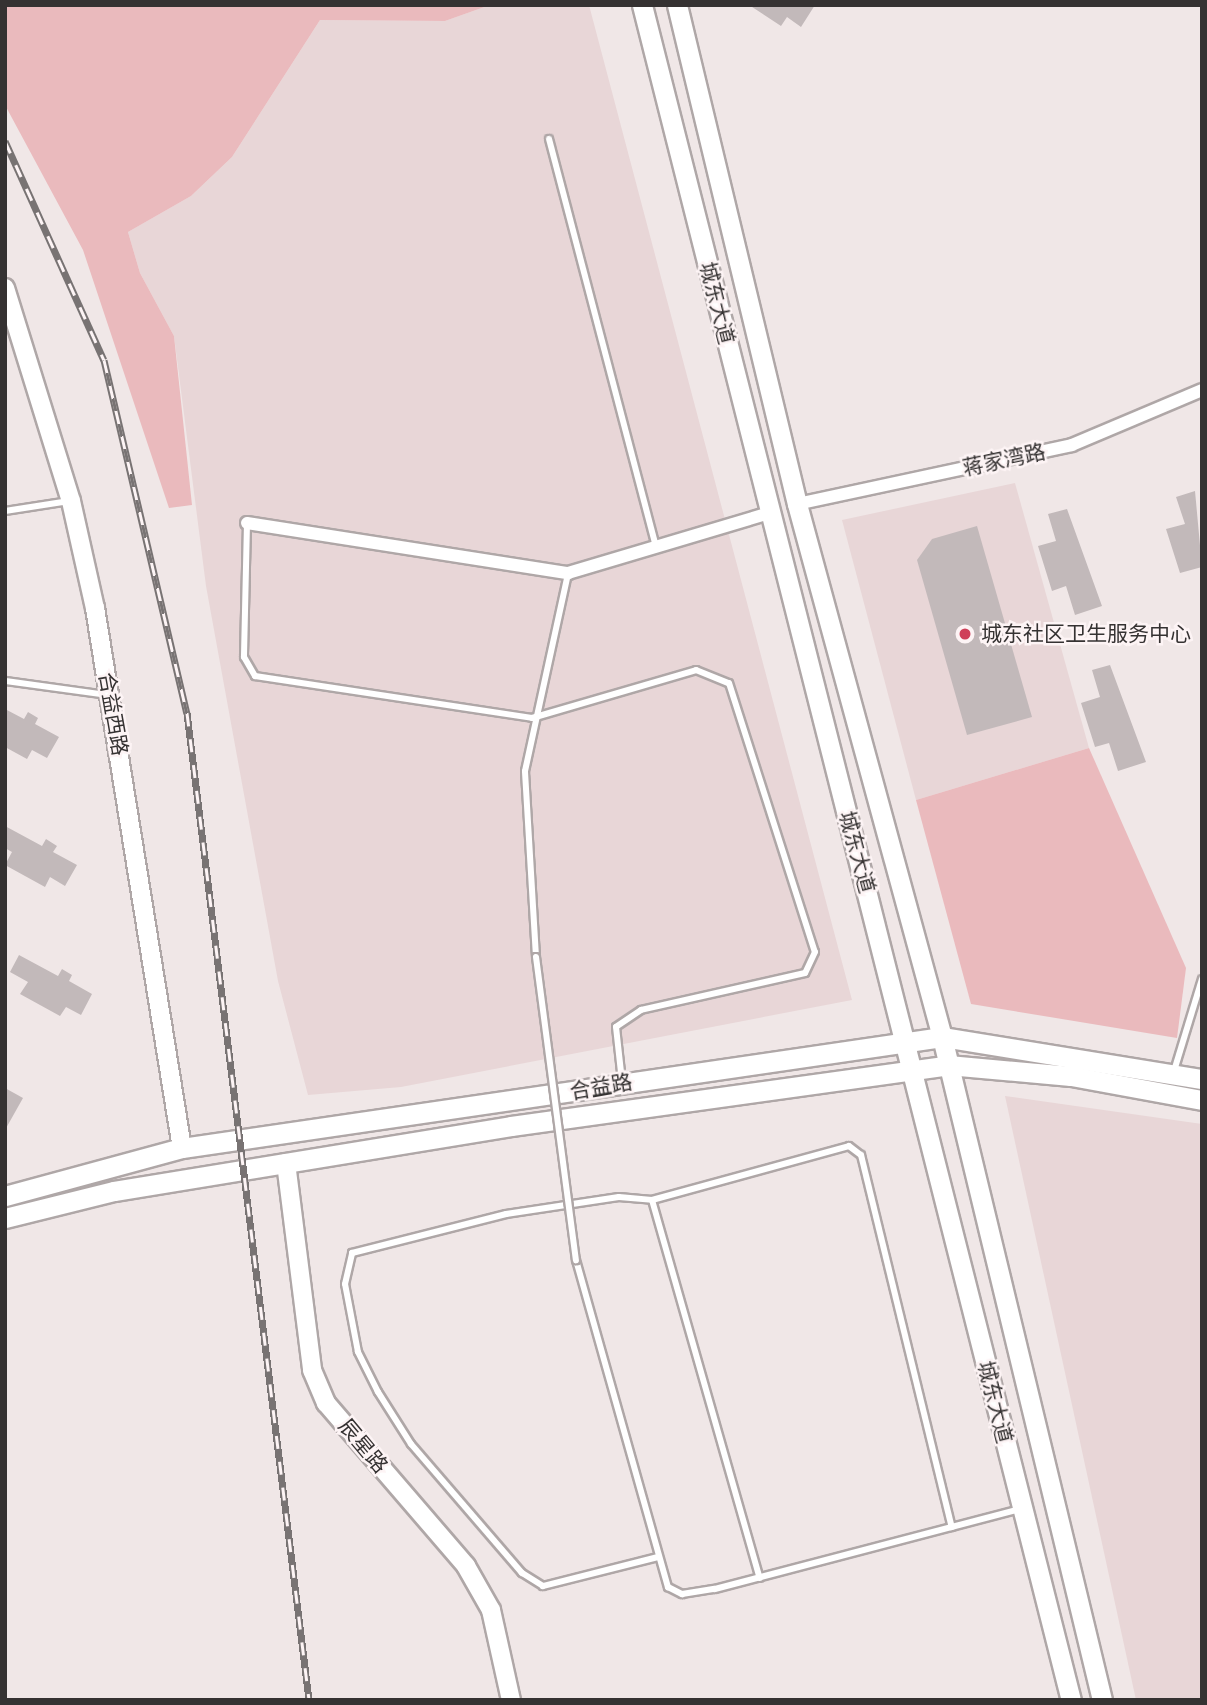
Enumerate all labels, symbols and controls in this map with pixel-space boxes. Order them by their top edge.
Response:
street label: 城东大道 [695,259,739,347]
street label: 蒋家湾路 [960,439,1048,481]
place label: 城东社区卫生服务中心 [981,621,1191,647]
marker: 城东社区卫生服务中心 [955,624,975,644]
street label: 合益西路 [93,670,133,758]
street label: 城东大道 [834,808,880,896]
street label: 合益路 [568,1069,634,1105]
street label: 城东大道 [973,1358,1017,1446]
street label: 辰星路 [333,1414,393,1478]

